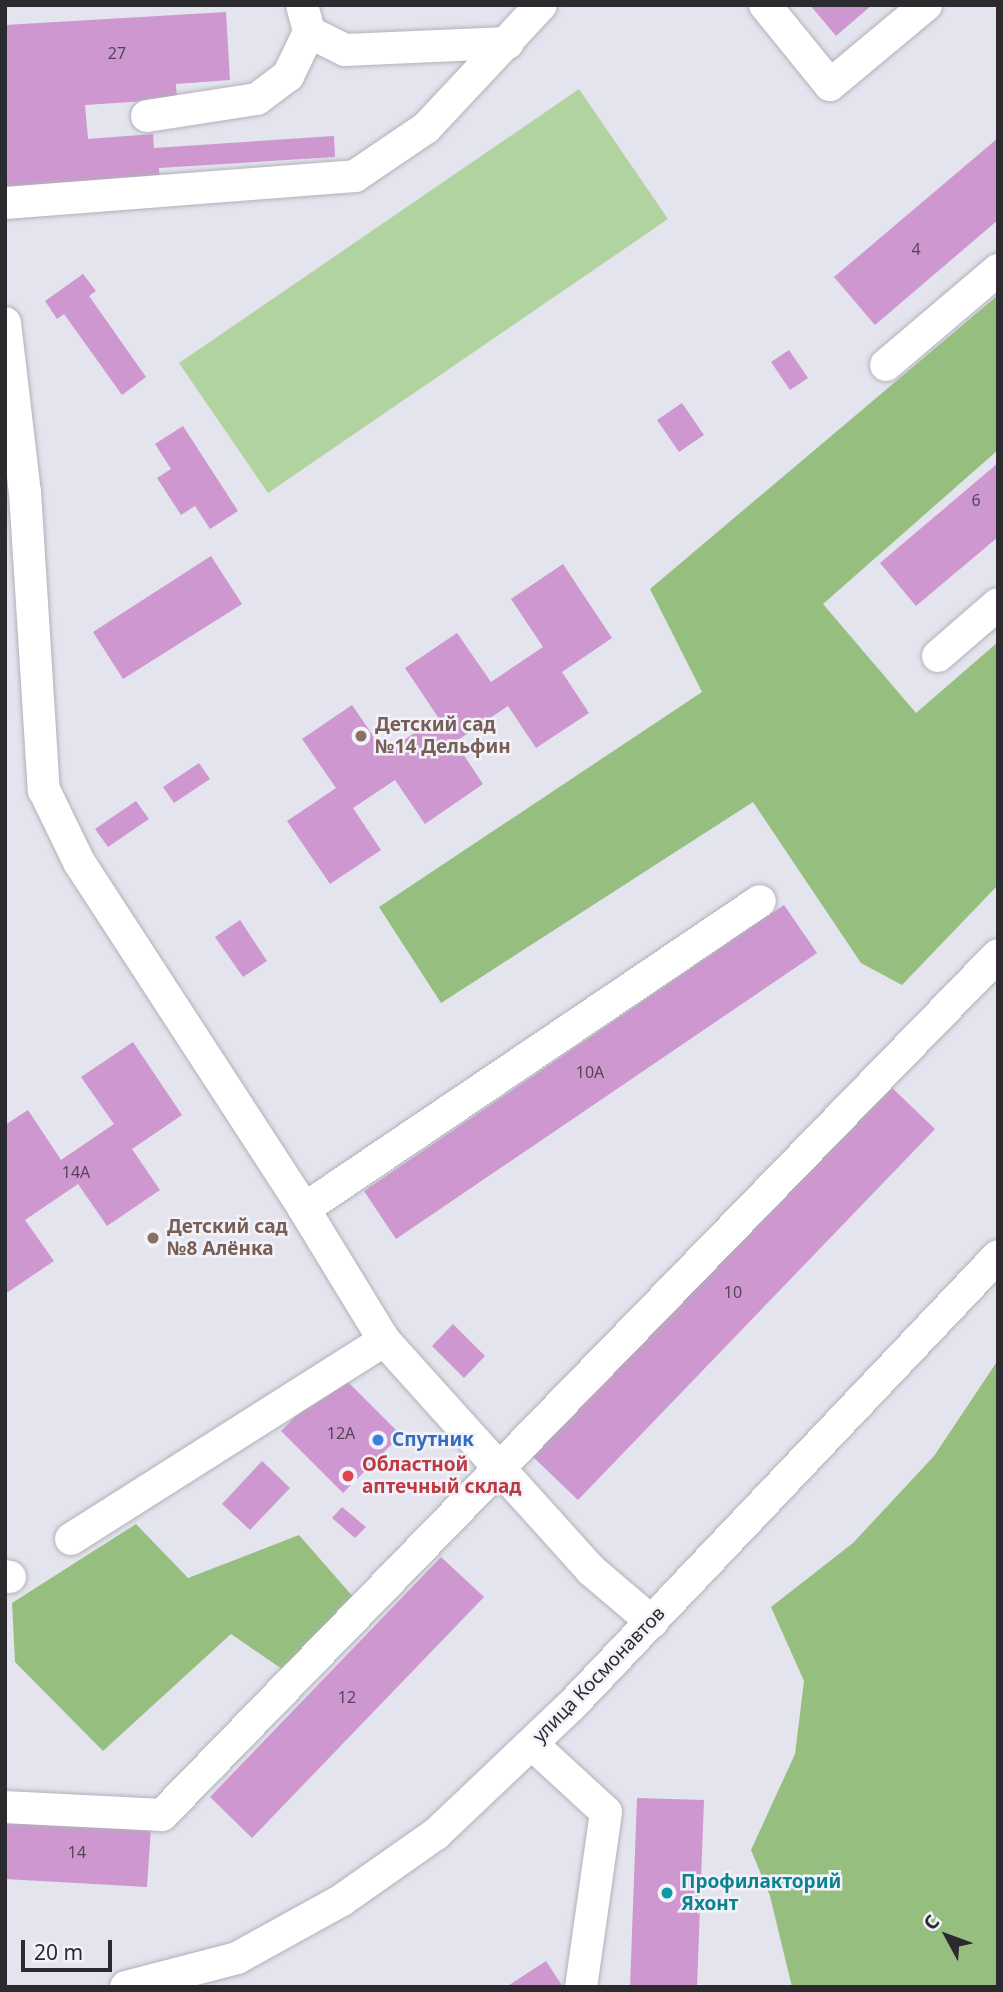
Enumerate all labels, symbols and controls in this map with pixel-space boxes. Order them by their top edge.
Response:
house number: 27 [108,43,126,63]
house number: 4 [911,239,921,259]
house number: 6 [971,490,981,510]
place label: Детский сад №14 Дельфин [375,714,511,758]
marker: Детский сад №14 Дельфин [353,728,369,744]
house number: 10А [576,1062,604,1082]
house number: 14А [62,1162,90,1182]
place label: Детский сад №8 Алёнка [167,1216,288,1260]
marker: Детский сад №8 Алёнка [145,1230,161,1246]
house number: 10 [724,1282,742,1302]
house number: 12А [327,1423,355,1443]
place label: Спутник [392,1429,474,1451]
marker: Спутник [370,1432,386,1448]
place label: Областной аптечный склад [362,1454,521,1498]
marker: Областной аптечный склад [340,1468,356,1484]
street label: улица Космонавтов [528,1602,670,1748]
house number: 12 [338,1687,356,1707]
house number: 14 [68,1842,86,1862]
place label: Профилакторий Яхонт [681,1871,841,1915]
marker: Профилакторий Яхонт [659,1885,675,1901]
north arrow [912,1901,982,1971]
text: С [917,1909,945,1935]
scale bar [24,1926,116,1970]
text: 20 m [34,1938,83,1966]

